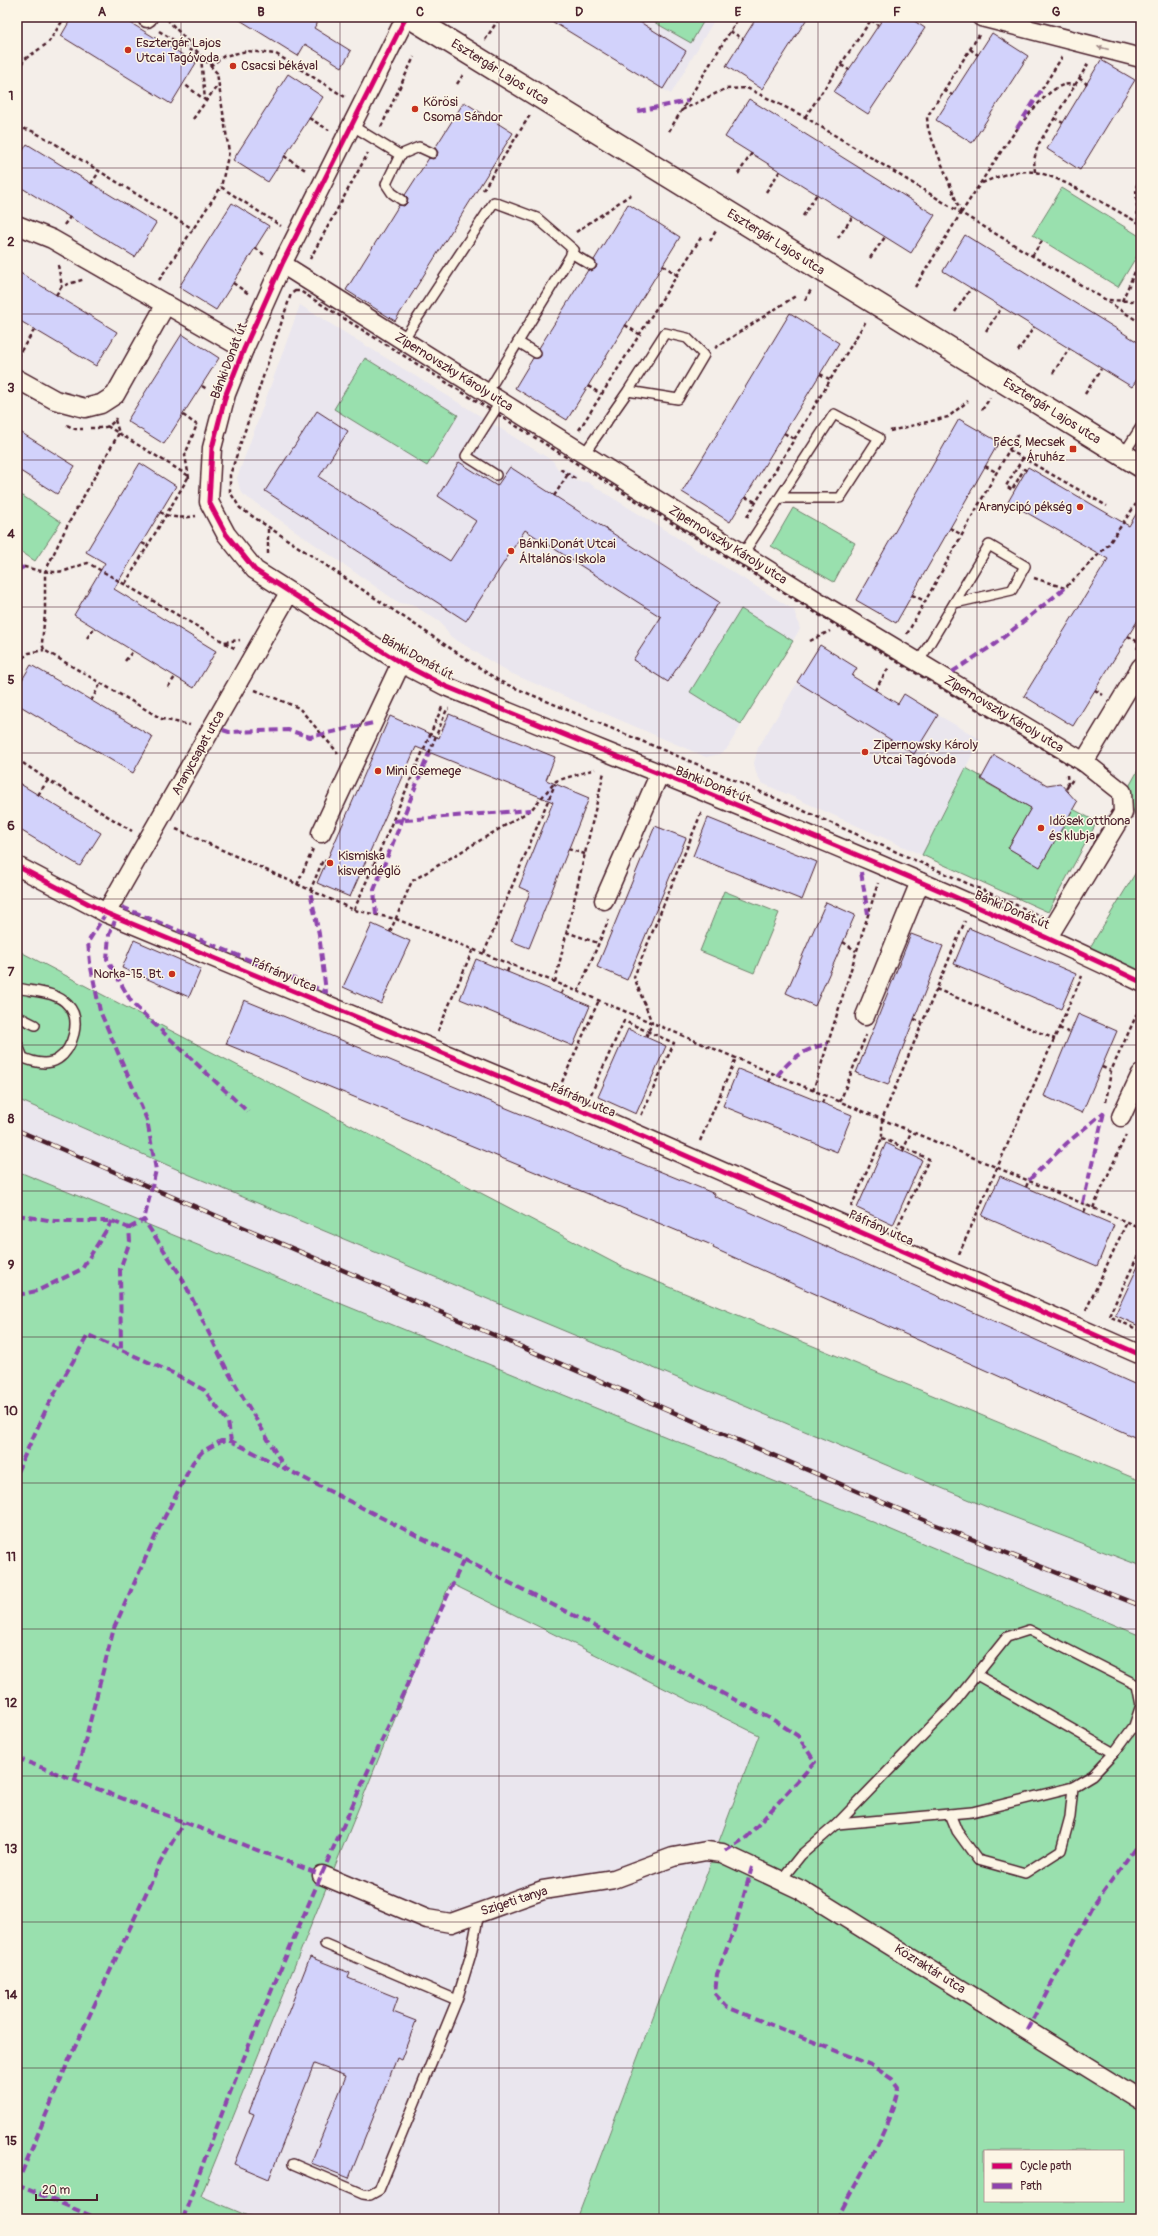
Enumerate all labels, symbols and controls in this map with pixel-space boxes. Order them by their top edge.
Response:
text: A [98,4,107,20]
text: B [257,4,265,20]
text: C [416,4,424,20]
text: D [575,4,583,20]
text: E [735,4,742,20]
text: F [893,4,901,20]
text: G [1052,4,1061,20]
place label: Esztergár Lajos Utcai Tagóvoda [136,35,221,66]
street label: Esztergár Lajos utca [448,36,552,108]
marker: Esztergár Lajos Utcai Tagóvoda [123,45,133,55]
one-way arrow [1097,45,1109,51]
place label: Csacsi békával [241,58,318,74]
marker: Csacsi békával [228,61,238,71]
text: 1 [8,88,14,104]
place label: Kőrösi Csoma Sándor [423,94,503,125]
marker: Kőrösi Csoma Sándor [410,104,420,114]
street label: Esztergár Lajos utca [724,206,828,278]
text: 2 [7,234,15,250]
street label: Bánki Donát út [207,320,251,401]
street label: Zipernovszky Károly utca [392,329,516,415]
street label: Esztergár Lajos utca [1000,375,1104,447]
text: 3 [7,380,15,396]
place label: Pécs, Mecsek Áruház [993,434,1066,465]
marker: Pécs, Mecsek Áruház [1068,444,1078,454]
place label: Aranycipó pékség [978,499,1072,515]
street label: Zipernovszky Károly utca [666,502,790,588]
marker: Aranycipó pékség [1075,502,1085,512]
text: 4 [7,526,15,542]
place label: Bánki Donát Utcai Általános Iskola [519,536,616,567]
marker: Bánki Donát Utcai Általános Iskola [506,546,516,556]
street label: Bánki Donát út [378,631,456,684]
text: 5 [7,672,15,688]
street label: Zipernovszky Károly utca [941,672,1067,756]
street label: Aranycsapat utca [168,708,228,798]
place label: Zipernowsky Károly Utcai Tagóvoda [873,737,979,768]
marker: Zipernowsky Károly Utcai Tagóvoda [860,747,870,757]
place label: Mini Csemege [386,763,462,779]
street label: Bánki Donát út [673,763,754,808]
marker: Mini Csemege [373,766,383,776]
place label: Idősek otthona és klubja [1049,813,1130,844]
text: 6 [7,818,15,834]
marker: Idősek otthona és klubja [1036,823,1046,833]
place label: Kismiska kisvendéglő [338,848,401,879]
marker: Kismiska kisvendéglő [325,858,335,868]
street label: Bánki Donát út [972,887,1053,933]
street label: Páfrány utca [249,954,319,996]
text: 7 [8,964,15,980]
place label: Norka-15. Bt. [93,966,164,982]
marker: Norka-15. Bt. [167,969,177,979]
street label: Páfrány utca [548,1079,618,1121]
text: 8 [8,1111,15,1127]
street label: Páfrány utca [846,1207,916,1249]
text: 9 [8,1257,15,1273]
text: 10 [4,1403,18,1419]
text: 11 [6,1549,16,1565]
text: 12 [5,1695,17,1711]
text: 13 [5,1841,17,1857]
street label: Szigeti tanya [478,1883,550,1919]
street label: Közraktár utca [891,1941,969,1997]
text: 14 [5,1987,18,2003]
text: 15 [5,2133,17,2149]
legend [984,2150,1124,2202]
text: Cycle path [1020,2159,1072,2174]
scale bar [36,2176,97,2202]
text: Path [1020,2179,1042,2194]
text: 20 m [42,2183,71,2198]

